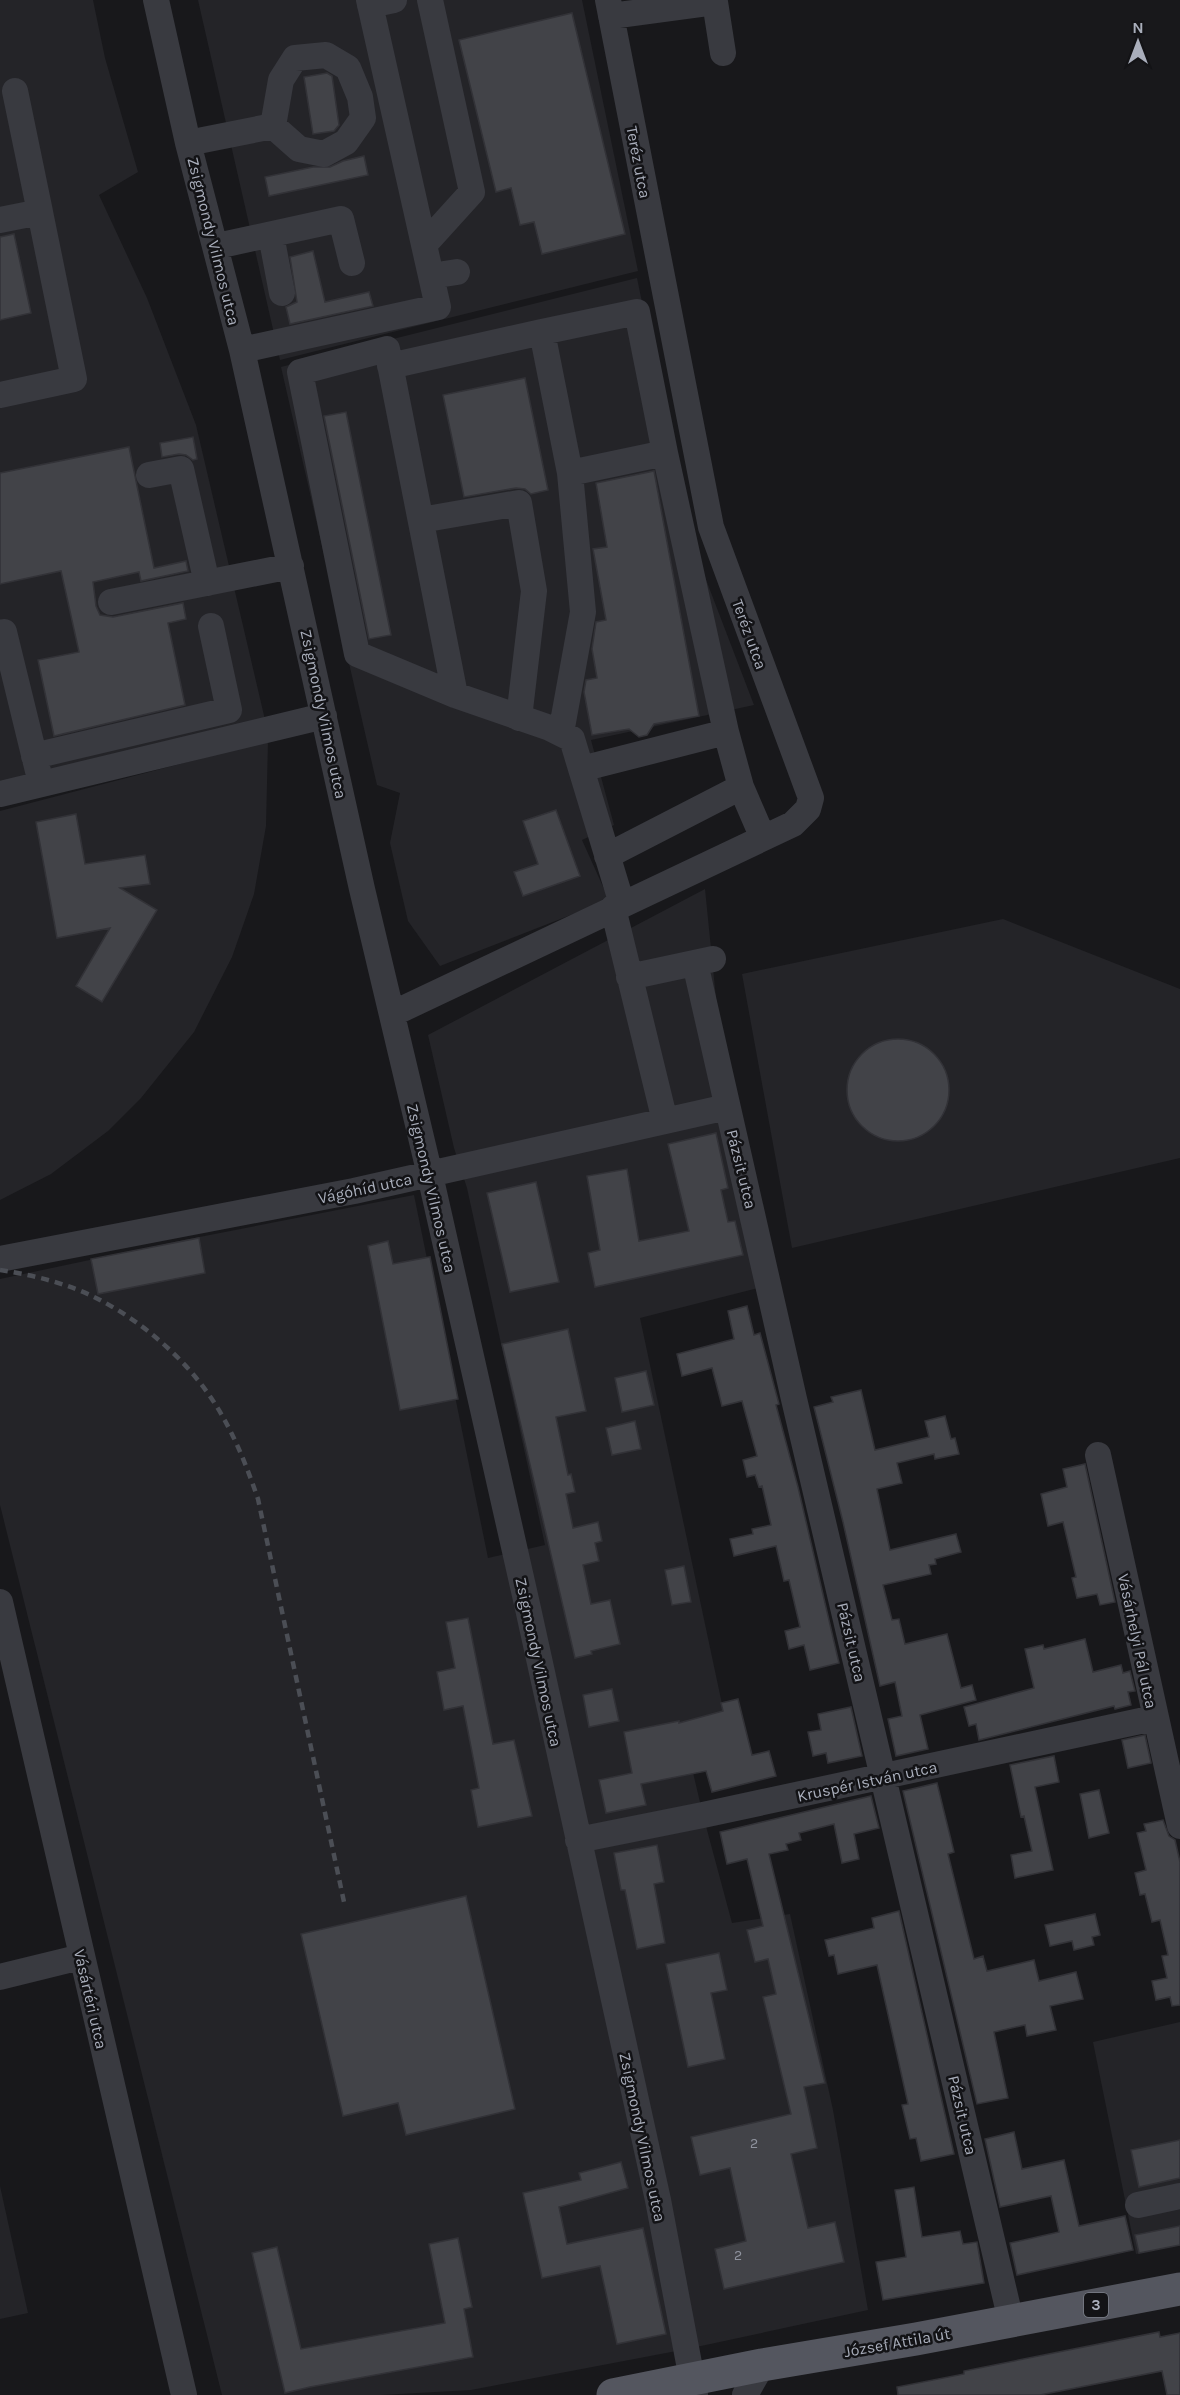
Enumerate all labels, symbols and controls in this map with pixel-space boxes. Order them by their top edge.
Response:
north arrow [1108,12,1168,72]
text: N [1132,18,1144,37]
street label: Teréz utca [622,124,655,200]
street label: Zsigmondy Vilmos utca [183,155,244,327]
street label: Teréz utca [728,597,771,672]
street label: Zsigmondy Vilmos utca [296,628,351,801]
street label: Zsigmondy Vilmos utca [403,1102,460,1274]
street label: Pázsit utca [722,1128,761,1211]
street label: Vágóhíd utca [316,1169,414,1208]
street label: Vásárhelyi Pál utca [1114,1572,1161,1710]
street label: Zsigmondy Vilmos utca [511,1576,566,1749]
street label: Pázsit utca [833,1601,870,1684]
street label: Kruspér István utca [795,1757,939,1806]
street label: Vásártéri utca [70,1947,111,2051]
street label: Zsigmondy Vilmos utca [615,2051,670,2224]
street label: Pázsit utca [944,2074,981,2157]
house number: 2 [750,2135,758,2152]
house number: 2 [734,2247,742,2264]
road number: 3 [1084,2293,1108,2317]
street label: József Attila út [843,2324,952,2361]

